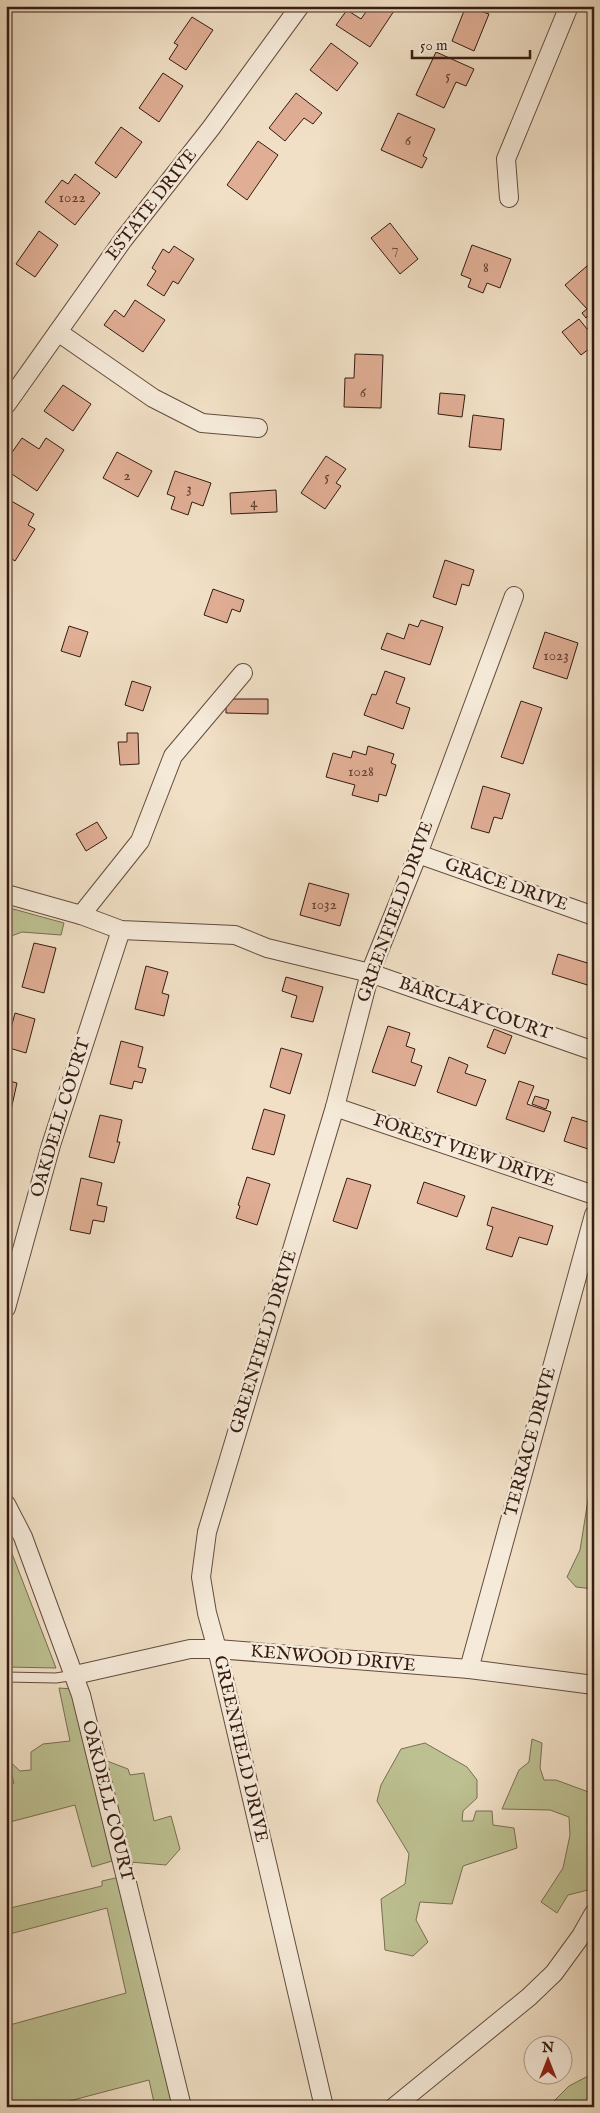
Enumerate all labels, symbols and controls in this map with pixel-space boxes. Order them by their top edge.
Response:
scale bar [412,28,530,60]
text: 50 m [420,36,448,55]
house number: 5 [445,66,451,85]
house number: 6 [405,131,412,150]
street label: ESTATE DRIVE [101,145,203,265]
house number: 1022 [59,188,85,207]
house number: 7 [391,239,399,258]
house number: 8 [483,258,489,277]
house number: 6 [360,383,367,402]
house number: 2 [123,466,131,485]
house number: 5 [324,467,330,486]
house number: 3 [186,479,192,498]
house number: 4 [250,493,258,512]
house number: 1023 [543,646,569,665]
house number: 1028 [348,762,374,781]
street label: GREENFIELD DRIVE [353,818,439,1006]
street label: GRACE DRIVE [441,853,571,917]
house number: 1032 [311,895,337,914]
street label: BARCLAY COURT [395,972,555,1046]
street label: OAKDELL COURT [26,1036,96,1200]
street label: FOREST VIEW DRIVE [370,1109,558,1193]
street label: GREENFIELD DRIVE [225,1247,303,1437]
street label: TERRACE DRIVE [500,1365,562,1519]
street label: KENWOOD DRIVE [249,1640,417,1678]
street label: GREENFIELD DRIVE [207,1653,273,1845]
street label: OAKDELL COURT [76,1718,138,1884]
north arrow [522,2036,572,2086]
text: N [541,2039,554,2057]

